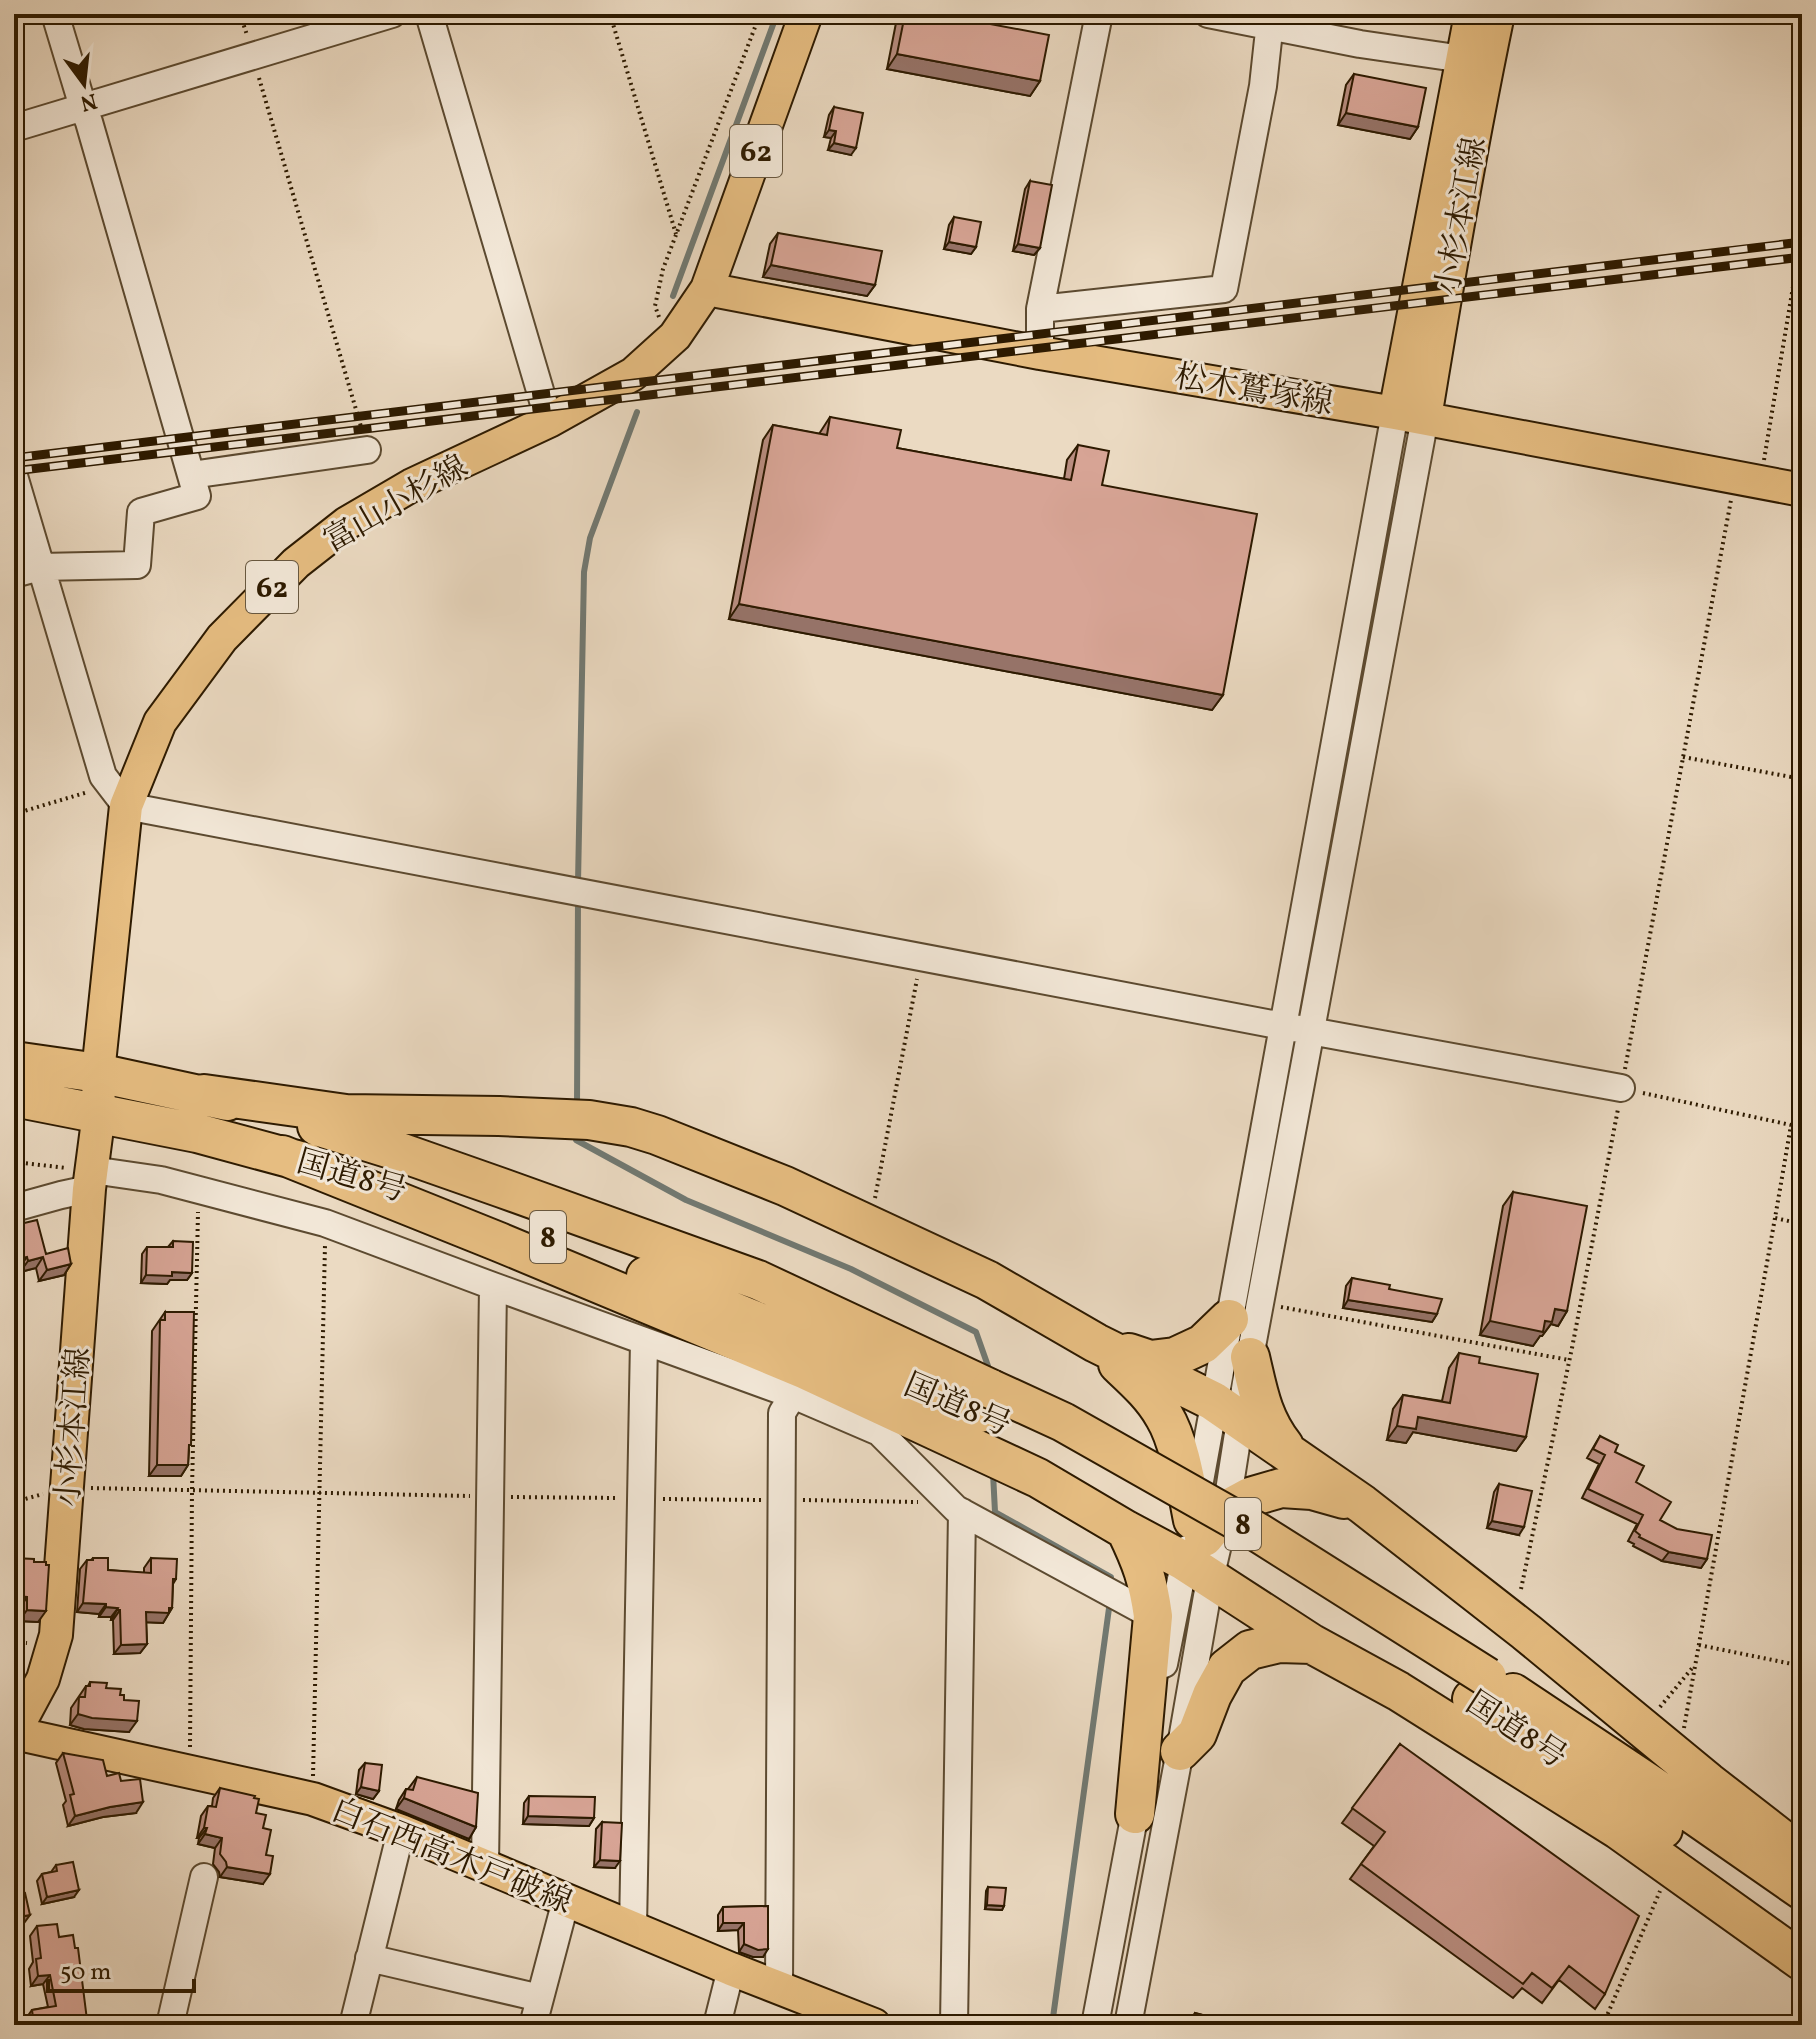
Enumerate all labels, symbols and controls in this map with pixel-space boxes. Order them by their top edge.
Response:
north arrow [44,44,124,124]
text: N [77,84,100,118]
road number: 62 [730,125,782,177]
street label: 小杉本江線 [1427,134,1499,299]
street label: 松木鷲塚線 [1171,356,1336,428]
street label: 富山小杉線 [316,447,477,565]
road number: 62 [246,561,298,613]
street label: 国道8号 [291,1141,411,1215]
road number: 8 [530,1211,566,1263]
street label: 小杉本江線 [47,1346,103,1509]
street label: 国道8号 [897,1365,1017,1449]
road number: 8 [1225,1498,1261,1550]
street label: 国道8号 [1456,1682,1574,1781]
street label: 白石西高木戸破線 [324,1789,578,1926]
scale bar [48,1943,194,1993]
text: 50 m [60,1956,112,1990]

